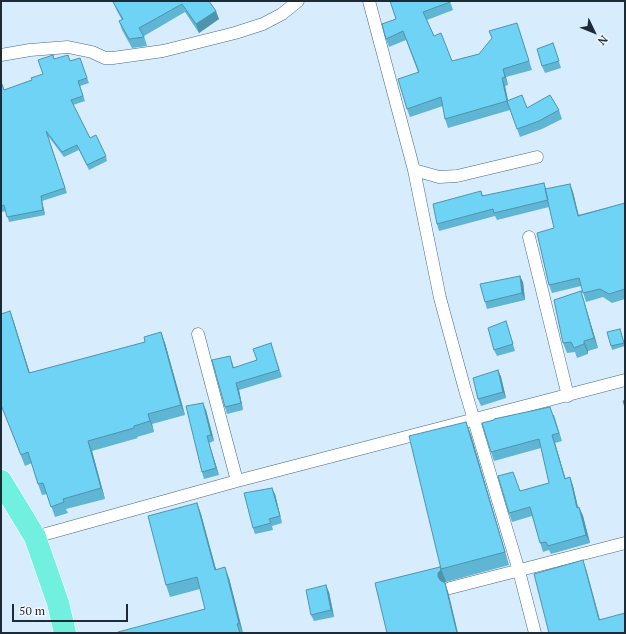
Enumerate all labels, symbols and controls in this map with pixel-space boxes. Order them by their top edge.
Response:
north arrow [574,12,614,52]
text: N [595,32,611,48]
scale bar [14,596,130,622]
text: 50 m [19,603,45,618]

